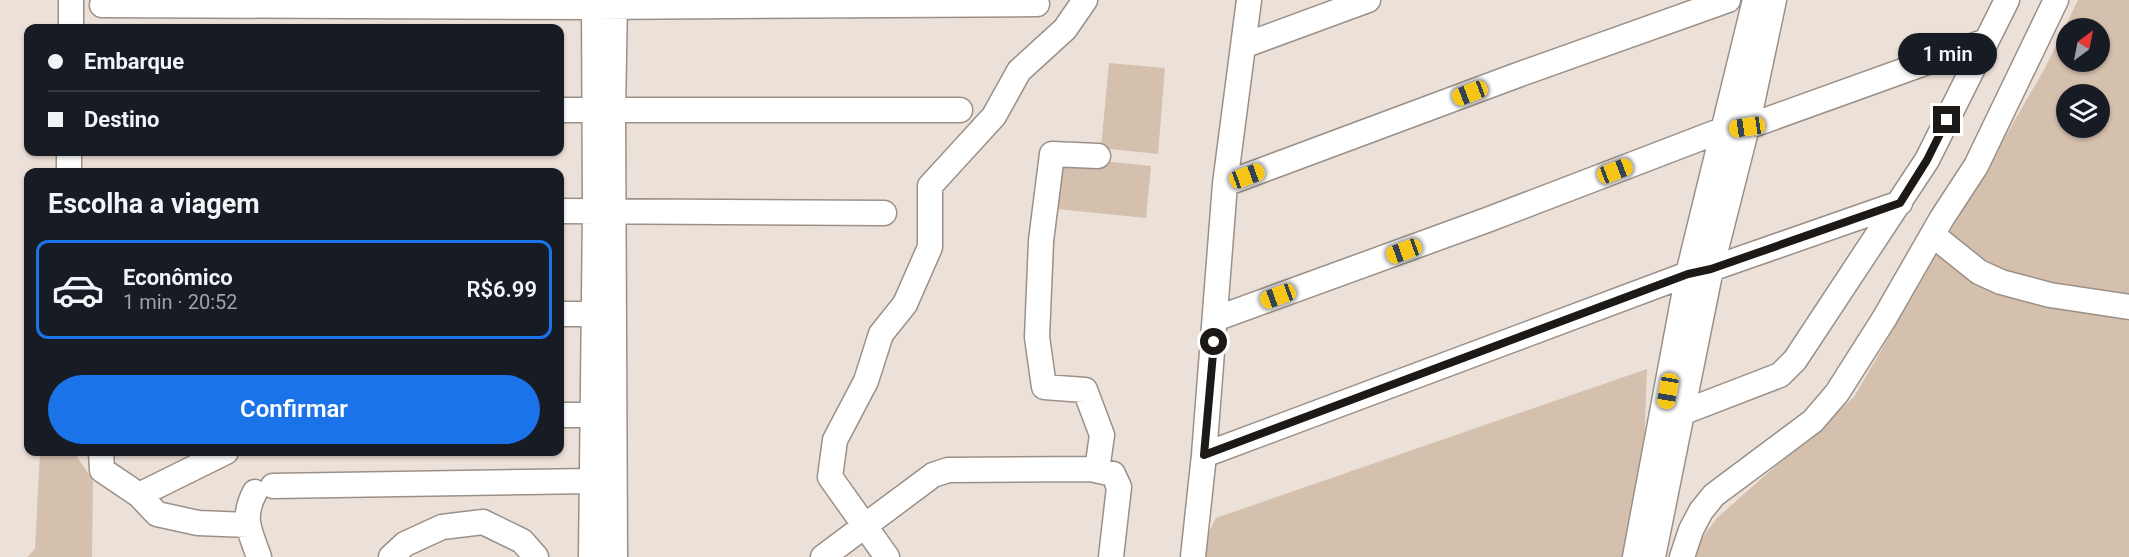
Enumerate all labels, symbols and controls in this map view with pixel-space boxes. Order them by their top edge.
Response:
north arrow [2056,18,2110,72]
map controls [2056,18,2110,138]
callout: 1 min [1898,33,1996,75]
text: 1 min [1922,42,1973,66]
text: Embarque [84,49,184,74]
car [1450,78,1490,108]
button: layers [2056,84,2110,138]
route end [1933,106,1960,133]
text: Destino [84,107,160,132]
car [1728,116,1766,138]
car [1595,156,1635,186]
car [1227,161,1267,191]
text: Escolha a viagem [48,188,260,220]
car [1384,236,1424,266]
icon: car [51,263,105,317]
text: Econômico [123,265,233,290]
text: R$6.99 [466,277,537,302]
car [1258,281,1298,311]
text: 1 min · 20:52 [123,290,238,314]
route start [1200,328,1227,355]
car [1656,372,1680,410]
button: Confirmar [48,375,540,444]

